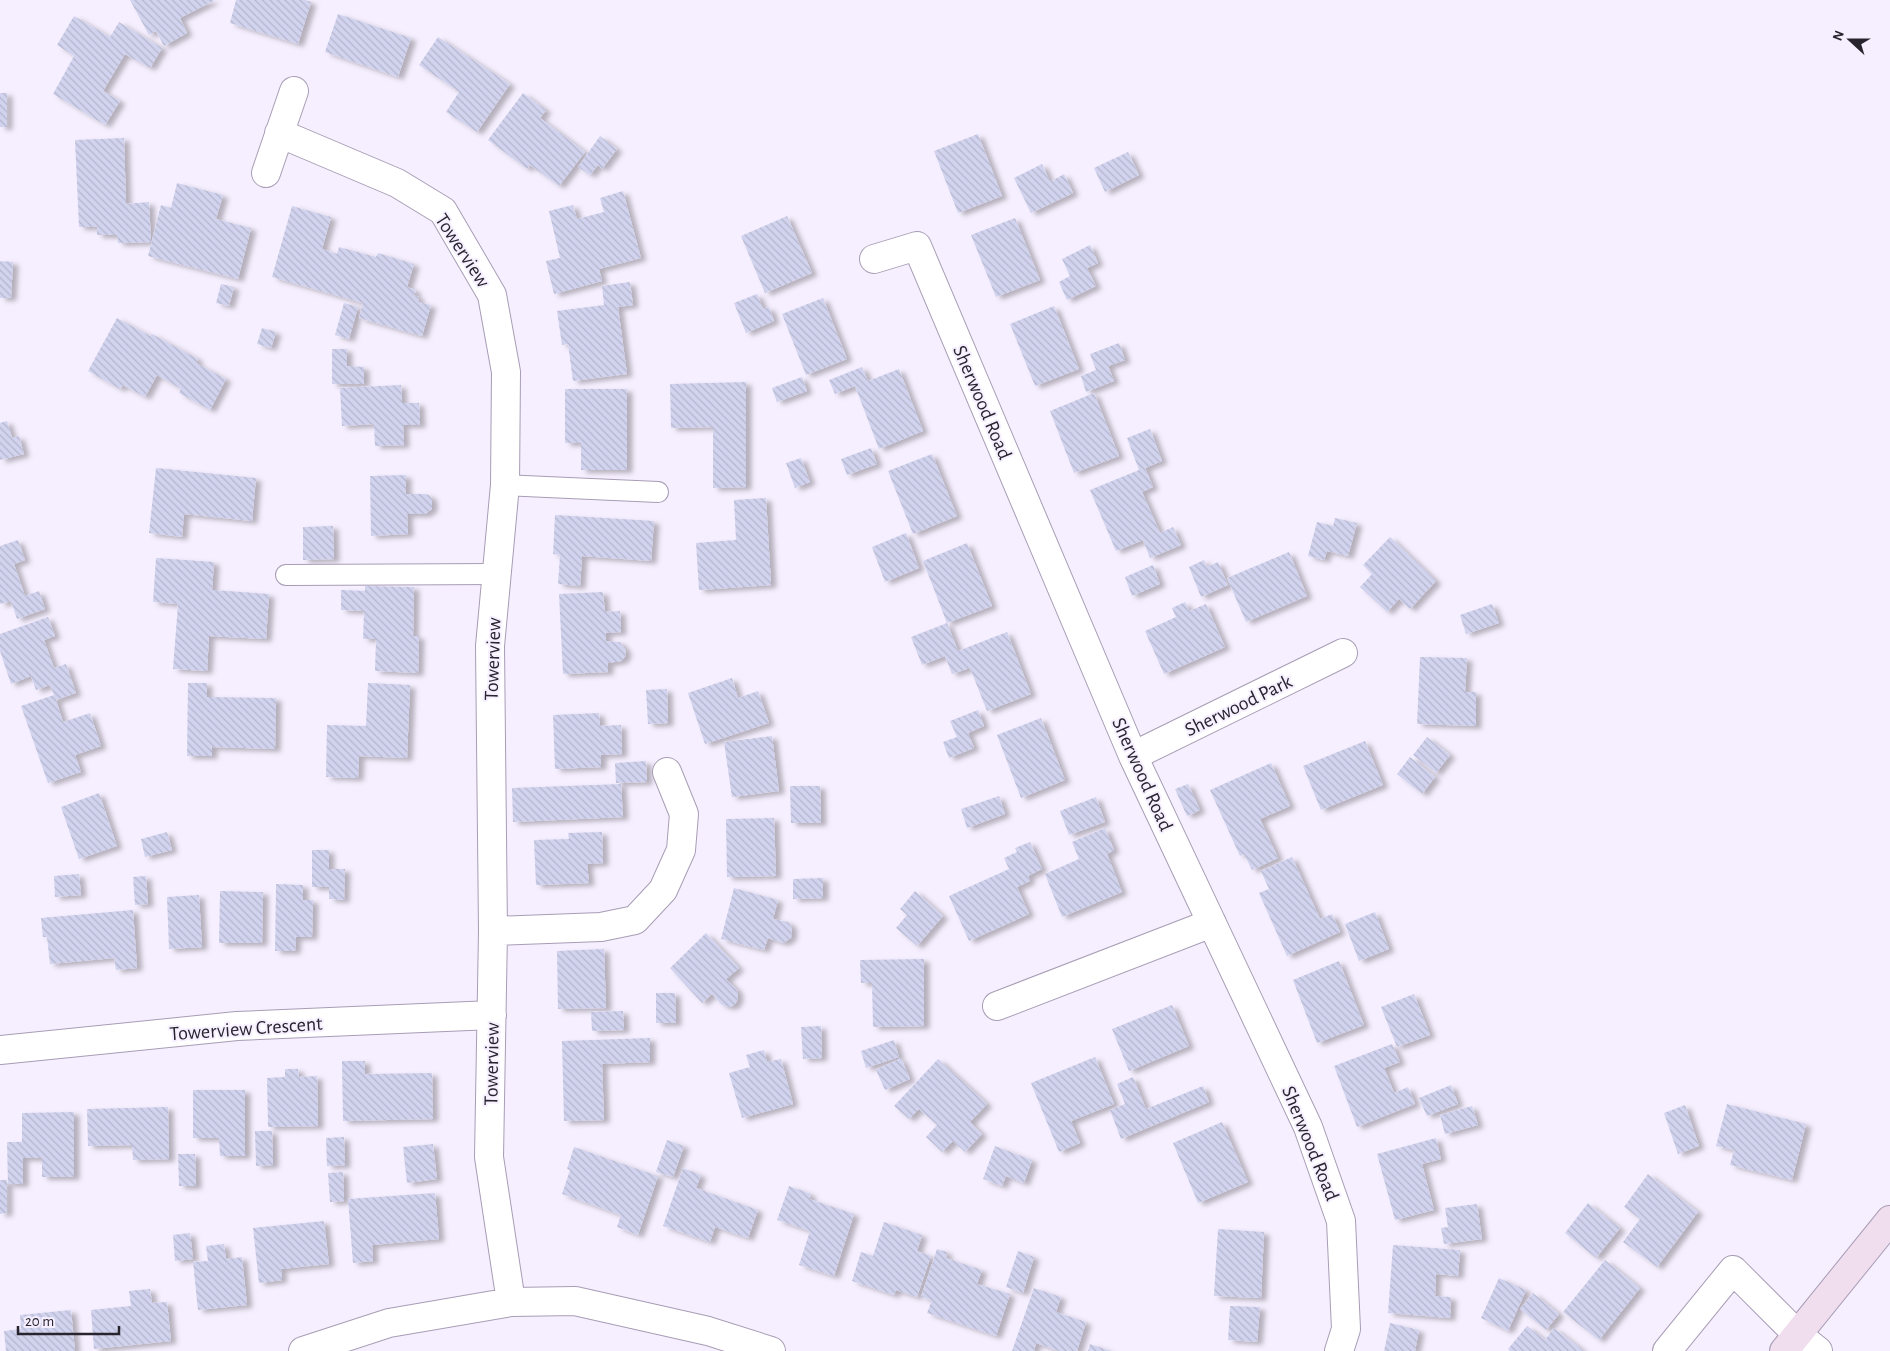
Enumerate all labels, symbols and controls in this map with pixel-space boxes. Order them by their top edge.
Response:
north arrow [1825,15,1875,65]
text: N [1831,29,1847,43]
street label: Towerview [431,210,493,291]
street label: Sherwood Road [949,342,1015,462]
street label: Towerview [482,617,504,701]
street label: Sherwood Park [1182,671,1295,740]
street label: Sherwood Road [1108,715,1176,834]
street label: Towerview Crescent [169,1014,324,1044]
street label: Towerview [481,1022,503,1106]
street label: Sherwood Road [1278,1083,1342,1204]
scale bar [18,1304,119,1336]
text: 20 m [25,1314,54,1329]

